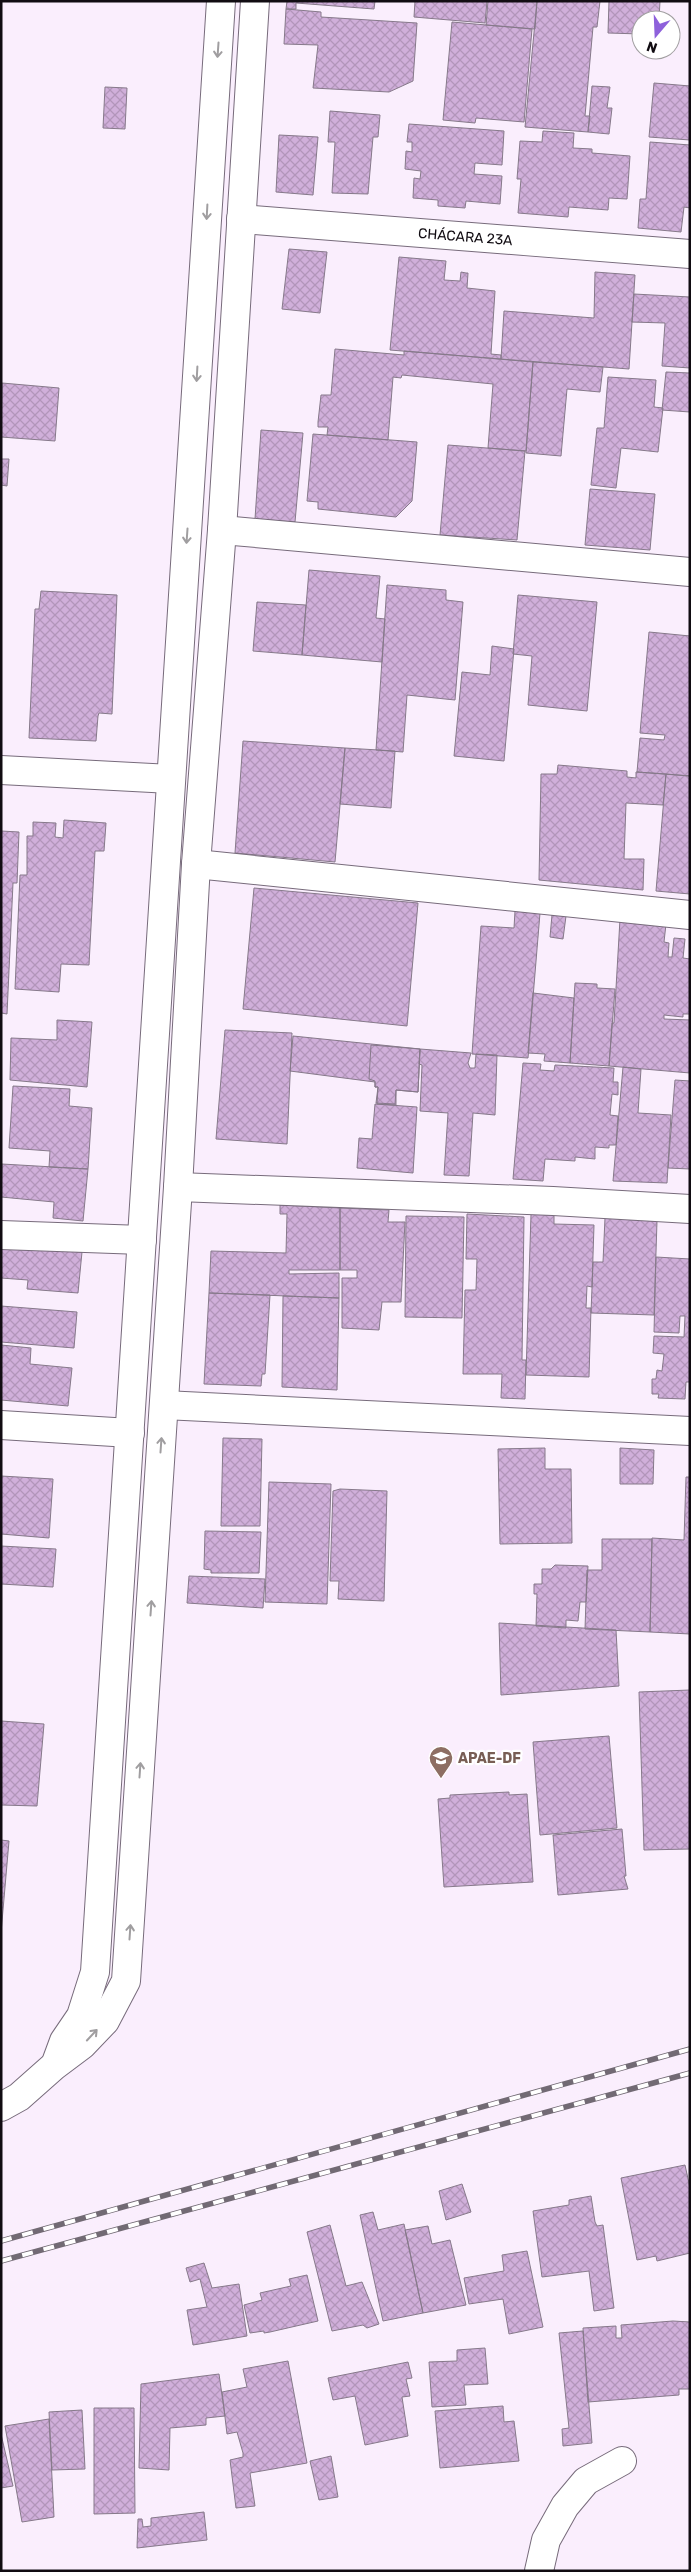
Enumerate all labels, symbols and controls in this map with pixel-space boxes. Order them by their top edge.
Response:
north arrow [631,10,681,60]
text: N [644,37,659,56]
one-way arrow [213,42,222,58]
one-way arrow [202,204,211,220]
street label: CHÁCARA 23A [417,224,514,249]
one-way arrow [192,366,202,382]
one-way arrow [183,528,192,544]
one-way arrow [156,1438,166,1454]
one-way arrow [146,1600,155,1616]
school or university icon: APAE-DF [428,1745,454,1779]
place label: APAE-DF [458,1750,521,1767]
one-way arrow [136,1762,145,1778]
one-way arrow [125,1924,134,1940]
one-way arrow [86,2029,98,2042]

